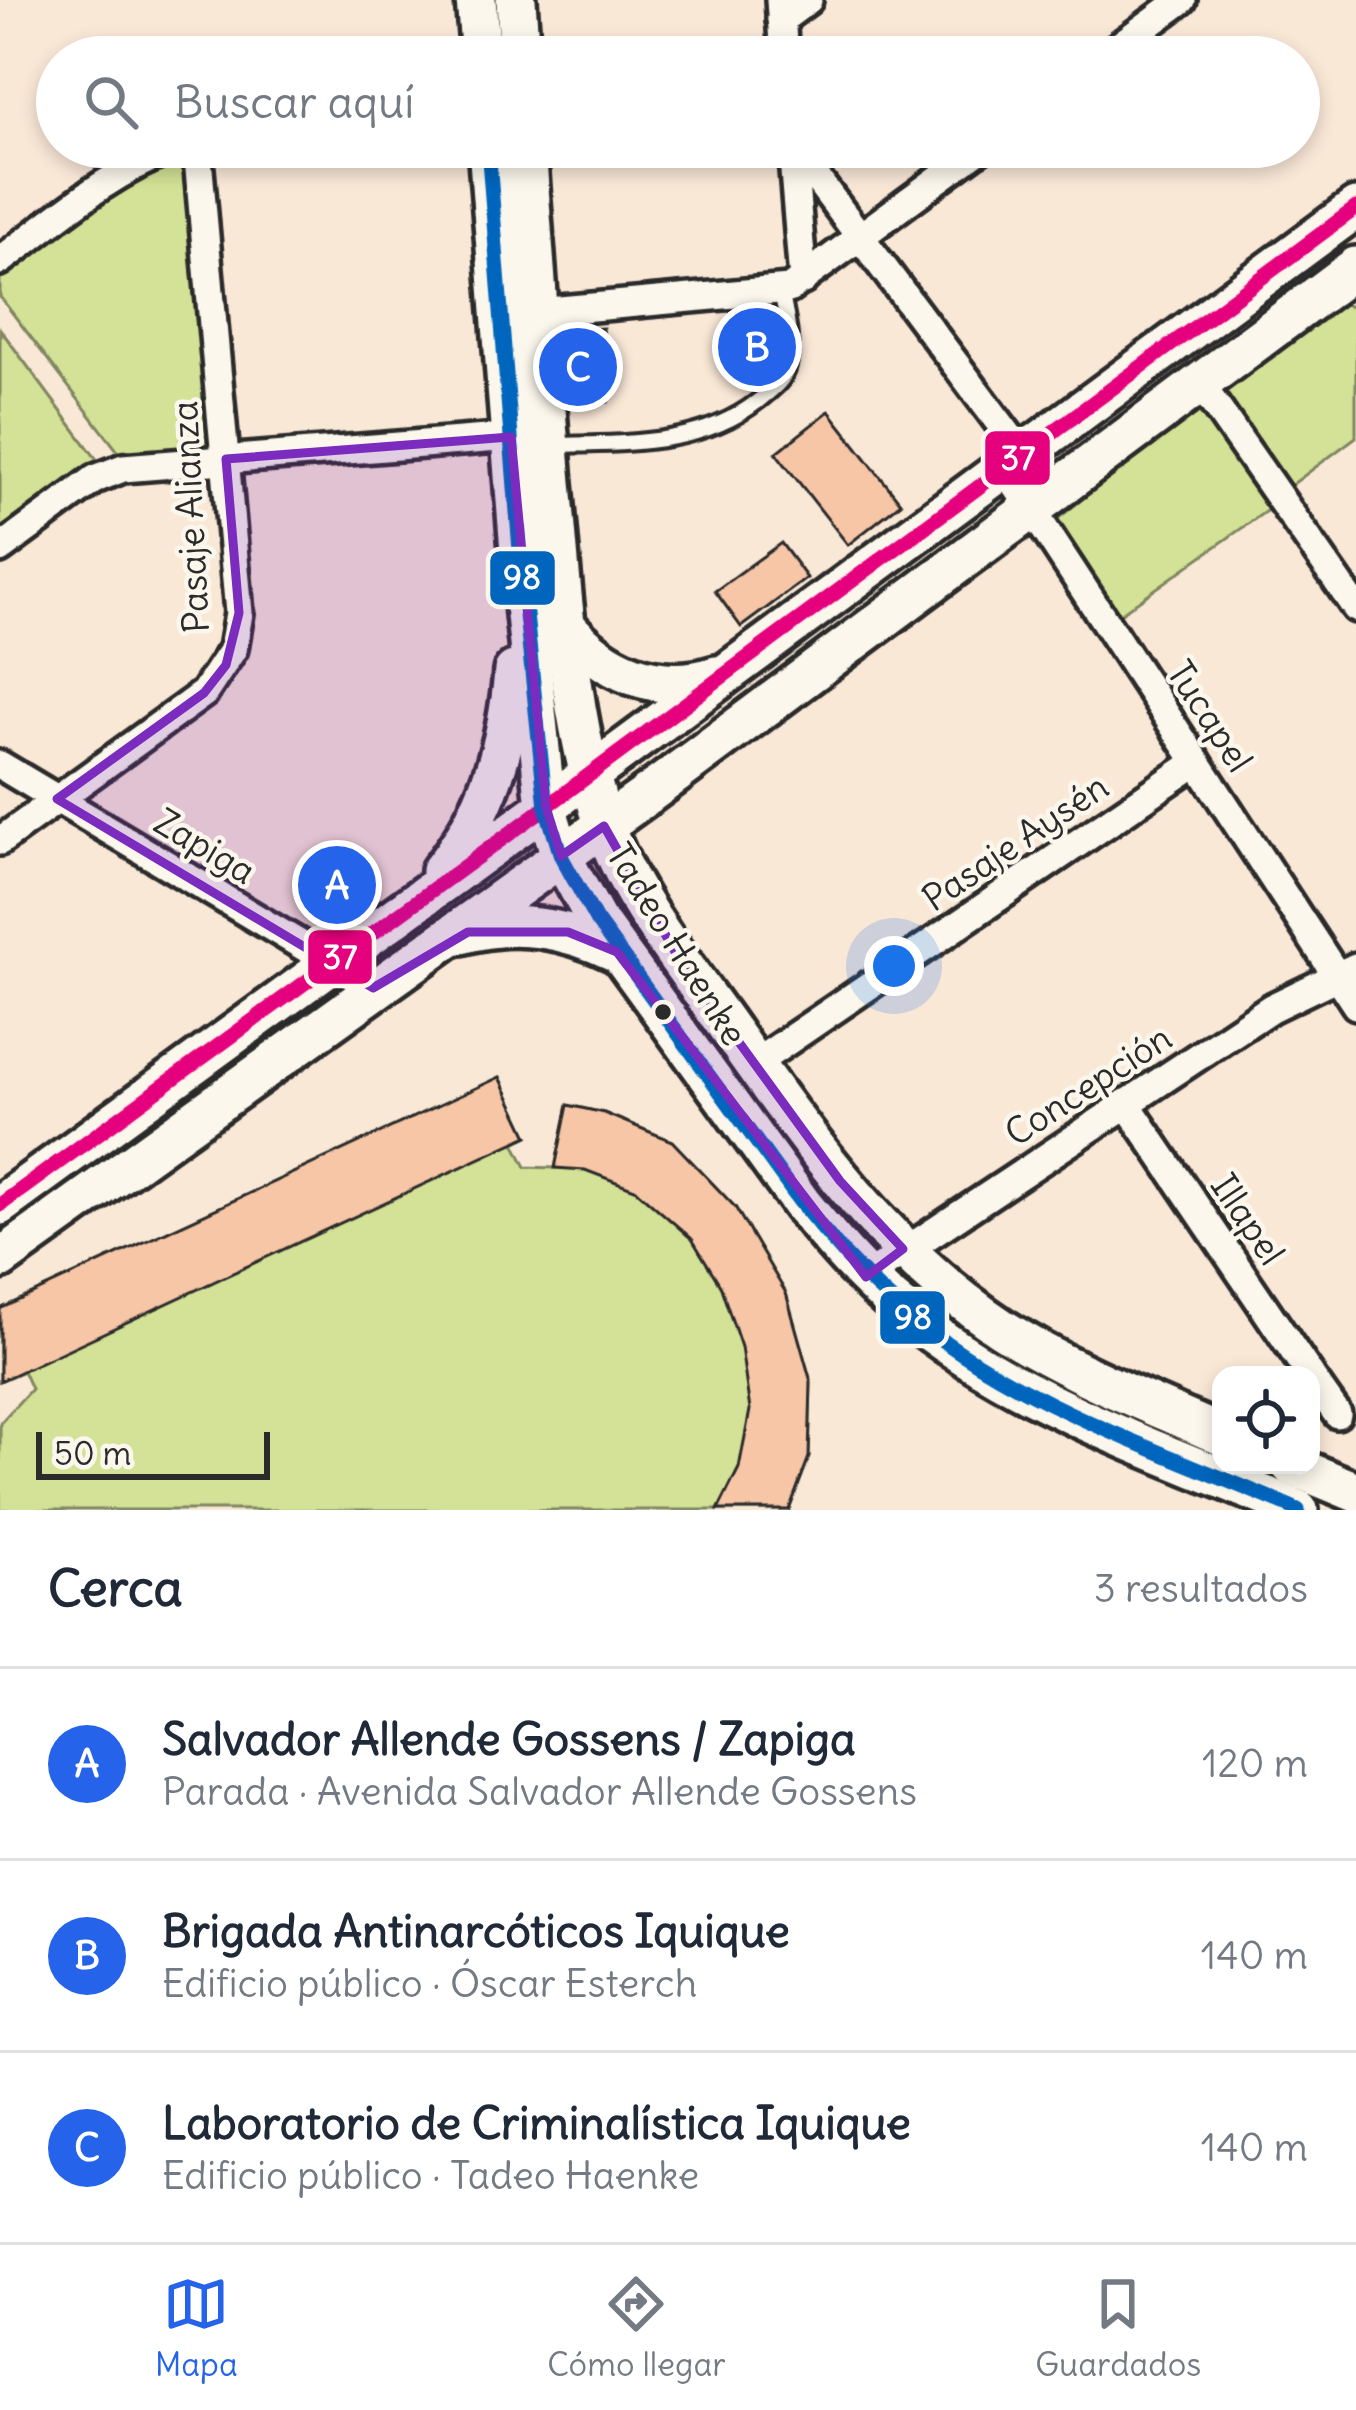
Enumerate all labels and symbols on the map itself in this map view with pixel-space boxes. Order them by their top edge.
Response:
pin: B [718,302,796,392]
pin: C [539,322,617,412]
street label: Pasaje Alianza [162,400,219,634]
line badge: 37 [983,429,1052,487]
text: 37 [1001,437,1035,479]
line badge: 98 [488,549,557,607]
text: 98 [503,556,541,598]
street label: Tucapel [1157,652,1262,780]
street label: Pasaje Aysén [914,764,1117,921]
street label: Zapiga [146,799,263,894]
street label: Tadeo Haenke [597,835,757,1054]
pin: A [298,840,376,930]
line badge: 37 [306,928,374,986]
text: 37 [323,936,357,978]
your location [864,936,924,996]
unlabelled marker [652,1001,674,1023]
street label: Concepción [997,1015,1180,1156]
street label: Illapel [1201,1165,1294,1273]
line badge: 98 [878,1289,947,1346]
text: 98 [894,1296,932,1338]
scale bar [36,1426,270,1479]

